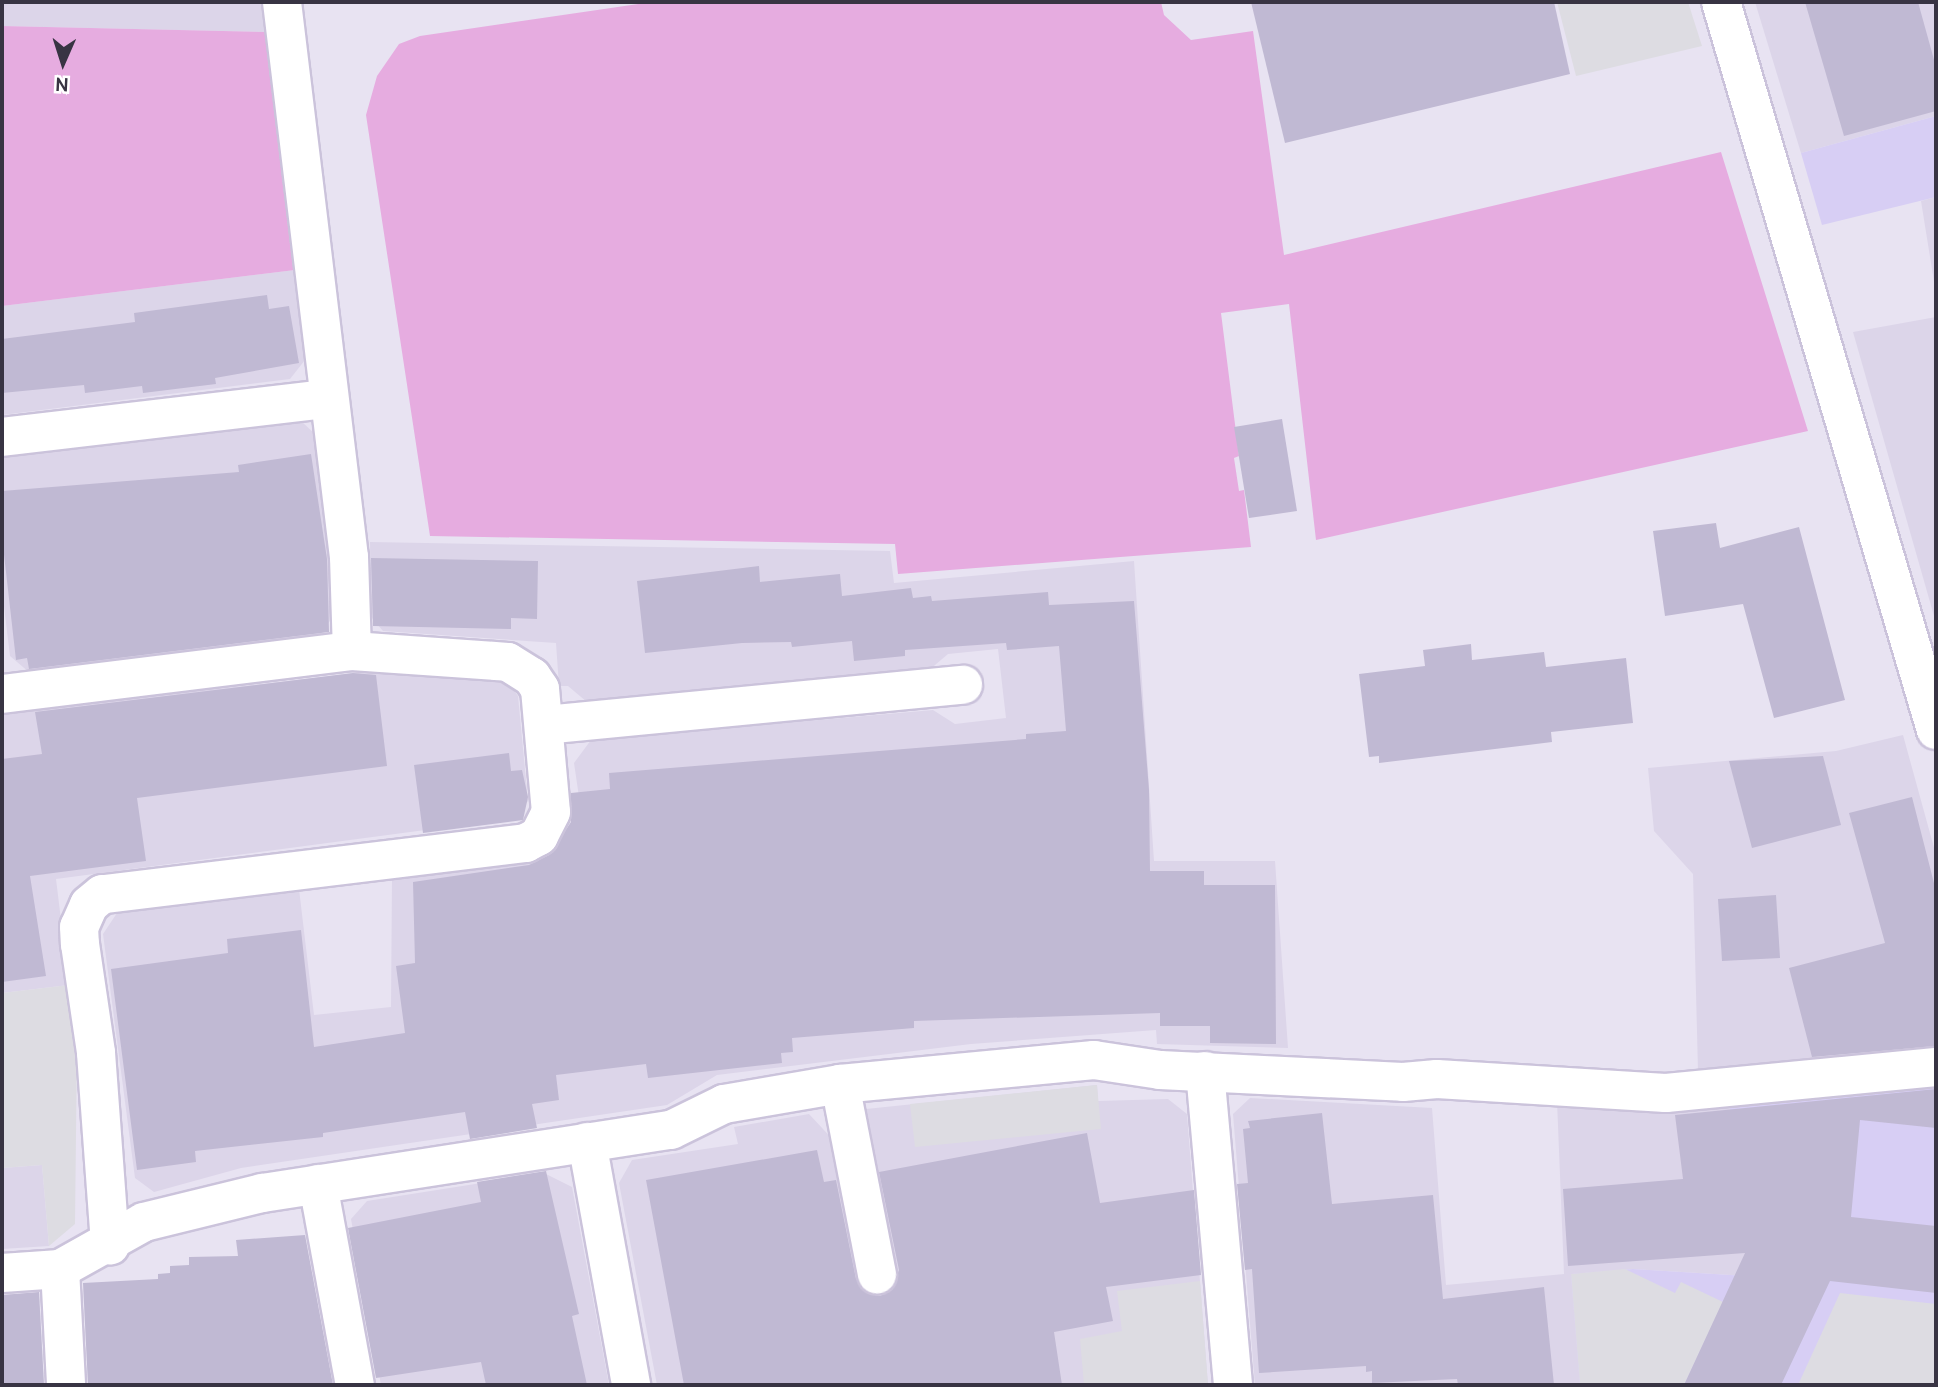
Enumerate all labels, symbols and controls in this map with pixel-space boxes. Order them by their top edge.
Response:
north arrow [28,28,98,98]
text: N [55,73,69,96]

